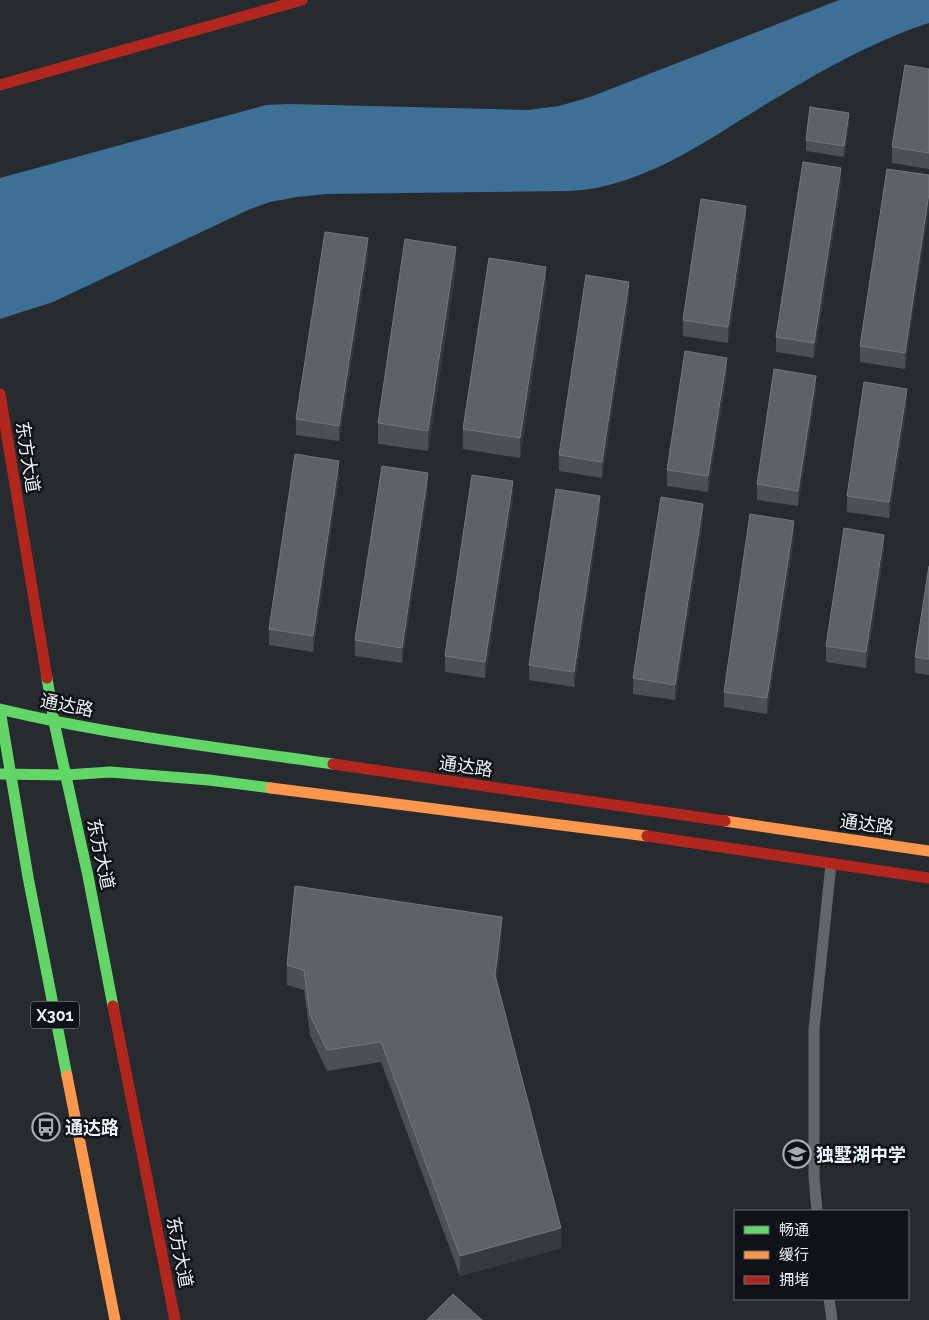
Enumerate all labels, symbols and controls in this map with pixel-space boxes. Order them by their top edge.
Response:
street label: 东方大道 [12,420,44,494]
street label: 通达路 [38,690,96,720]
street label: 通达路 [438,752,494,780]
street label: 通达路 [839,810,895,838]
street label: 东方大道 [83,817,119,891]
road number: X301 [31,1002,79,1028]
bus stop icon: 通达路 [31,1112,61,1142]
place label: 通达路 [65,1117,119,1138]
school or university icon: 独墅湖中学 [782,1139,812,1169]
place label: 独墅湖中学 [816,1144,906,1165]
legend [734,1210,909,1300]
street label: 东方大道 [163,1215,197,1289]
text: 畅通 [779,1221,809,1239]
text: 缓行 [779,1246,809,1264]
text: 拥堵 [779,1271,809,1289]

